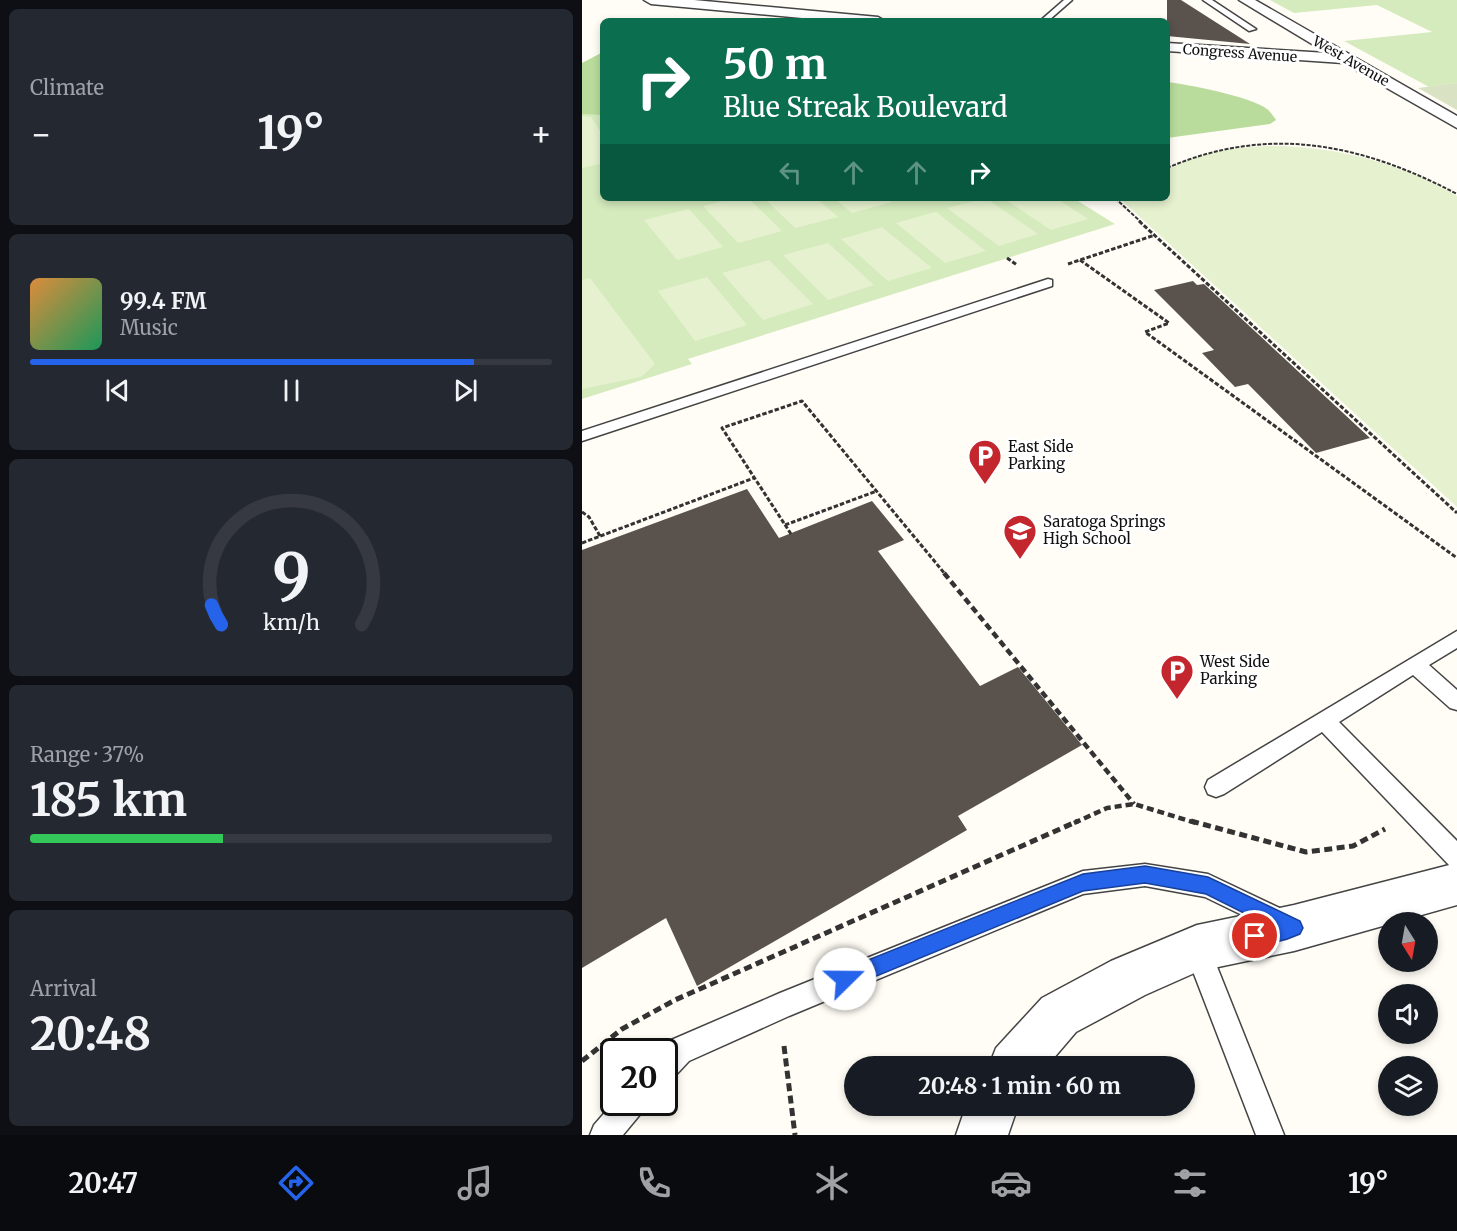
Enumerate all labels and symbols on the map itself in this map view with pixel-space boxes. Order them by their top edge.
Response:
street label: West Avenue [1309,31,1393,90]
street label: Congress Avenue [1182,40,1298,66]
place label: East Side Parking [1008,437,1074,473]
parking icon: East Side Parking [967,438,1003,485]
place label: Saratoga Springs High School [1043,512,1166,548]
school or university icon: Saratoga Springs High School [1002,513,1038,560]
place label: West Side Parking [1199,652,1270,688]
parking icon: West Side Parking [1159,653,1195,700]
pin [1229,910,1280,961]
north arrow [1378,912,1438,972]
position arrow [813,947,877,1011]
speed limit sign: 20 [600,1038,678,1116]

